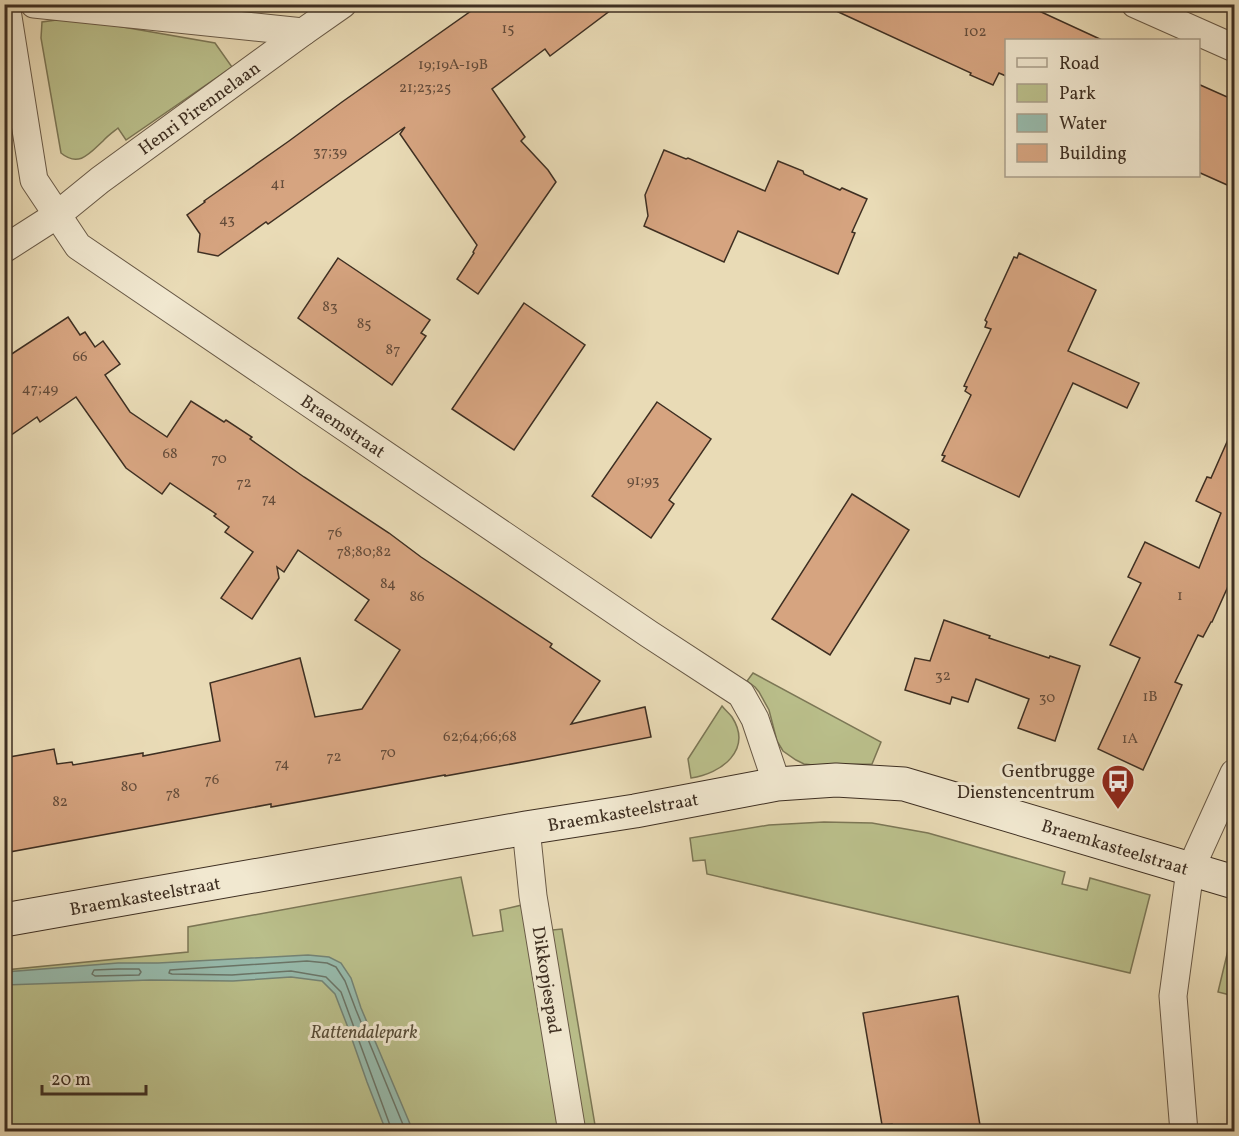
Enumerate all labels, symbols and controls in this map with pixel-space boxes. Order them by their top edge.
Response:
house number: 15 [501,19,515,40]
house number: 102 [964,22,986,43]
legend [1005,39,1200,177]
text: Road [1059,52,1100,77]
house number: 19;19A-19B [418,55,488,76]
street label: Henri Pirennelaan [134,56,266,162]
house number: 21;23;25 [399,78,451,99]
text: Park [1059,82,1096,107]
text: Water [1059,112,1107,137]
house number: 37;39 [313,142,347,163]
text: Building [1059,142,1127,167]
house number: 41 [271,174,285,195]
house number: 43 [219,210,235,231]
house number: 83 [322,297,338,318]
house number: 85 [357,314,371,335]
house number: 87 [386,340,400,361]
house number: 66 [72,347,88,368]
house number: 47;49 [22,379,58,400]
street label: Braemstraat [295,390,390,465]
house number: 68 [162,444,178,465]
house number: 70 [211,449,227,470]
house number: 91;93 [627,471,659,492]
house number: 72 [236,473,252,494]
house number: 74 [262,489,276,510]
house number: 76 [328,523,342,544]
house number: 78;80;82 [337,542,391,563]
house number: 84 [380,574,396,595]
house number: 1 [1177,586,1183,607]
house number: 86 [409,587,425,608]
house number: 32 [935,666,951,687]
house number: 1B [1142,687,1158,708]
house number: 30 [1039,688,1055,709]
house number: 62;64;66;68 [443,727,517,748]
house number: 1A [1122,729,1139,750]
house number: 70 [380,743,396,764]
house number: 72 [326,747,342,768]
house number: 74 [275,754,289,775]
place label: Gentbrugge Dienstencentrum [957,760,1095,806]
bus stop icon: Gentbrugge Dienstencentrum [1100,763,1136,810]
house number: 76 [205,770,219,791]
house number: 80 [121,777,137,798]
house number: 78 [166,784,180,805]
street label: Braemkasteelstraat [546,788,701,839]
house number: 82 [52,792,68,813]
street label: Braemkasteelstraat [1038,814,1191,883]
street label: Braemkasteelstraat [68,872,223,923]
street label: Dikkopjespad [525,925,566,1036]
park label: Rattendalepark [310,1021,418,1046]
scale bar [42,1058,146,1096]
text: 20 m [51,1068,91,1093]

